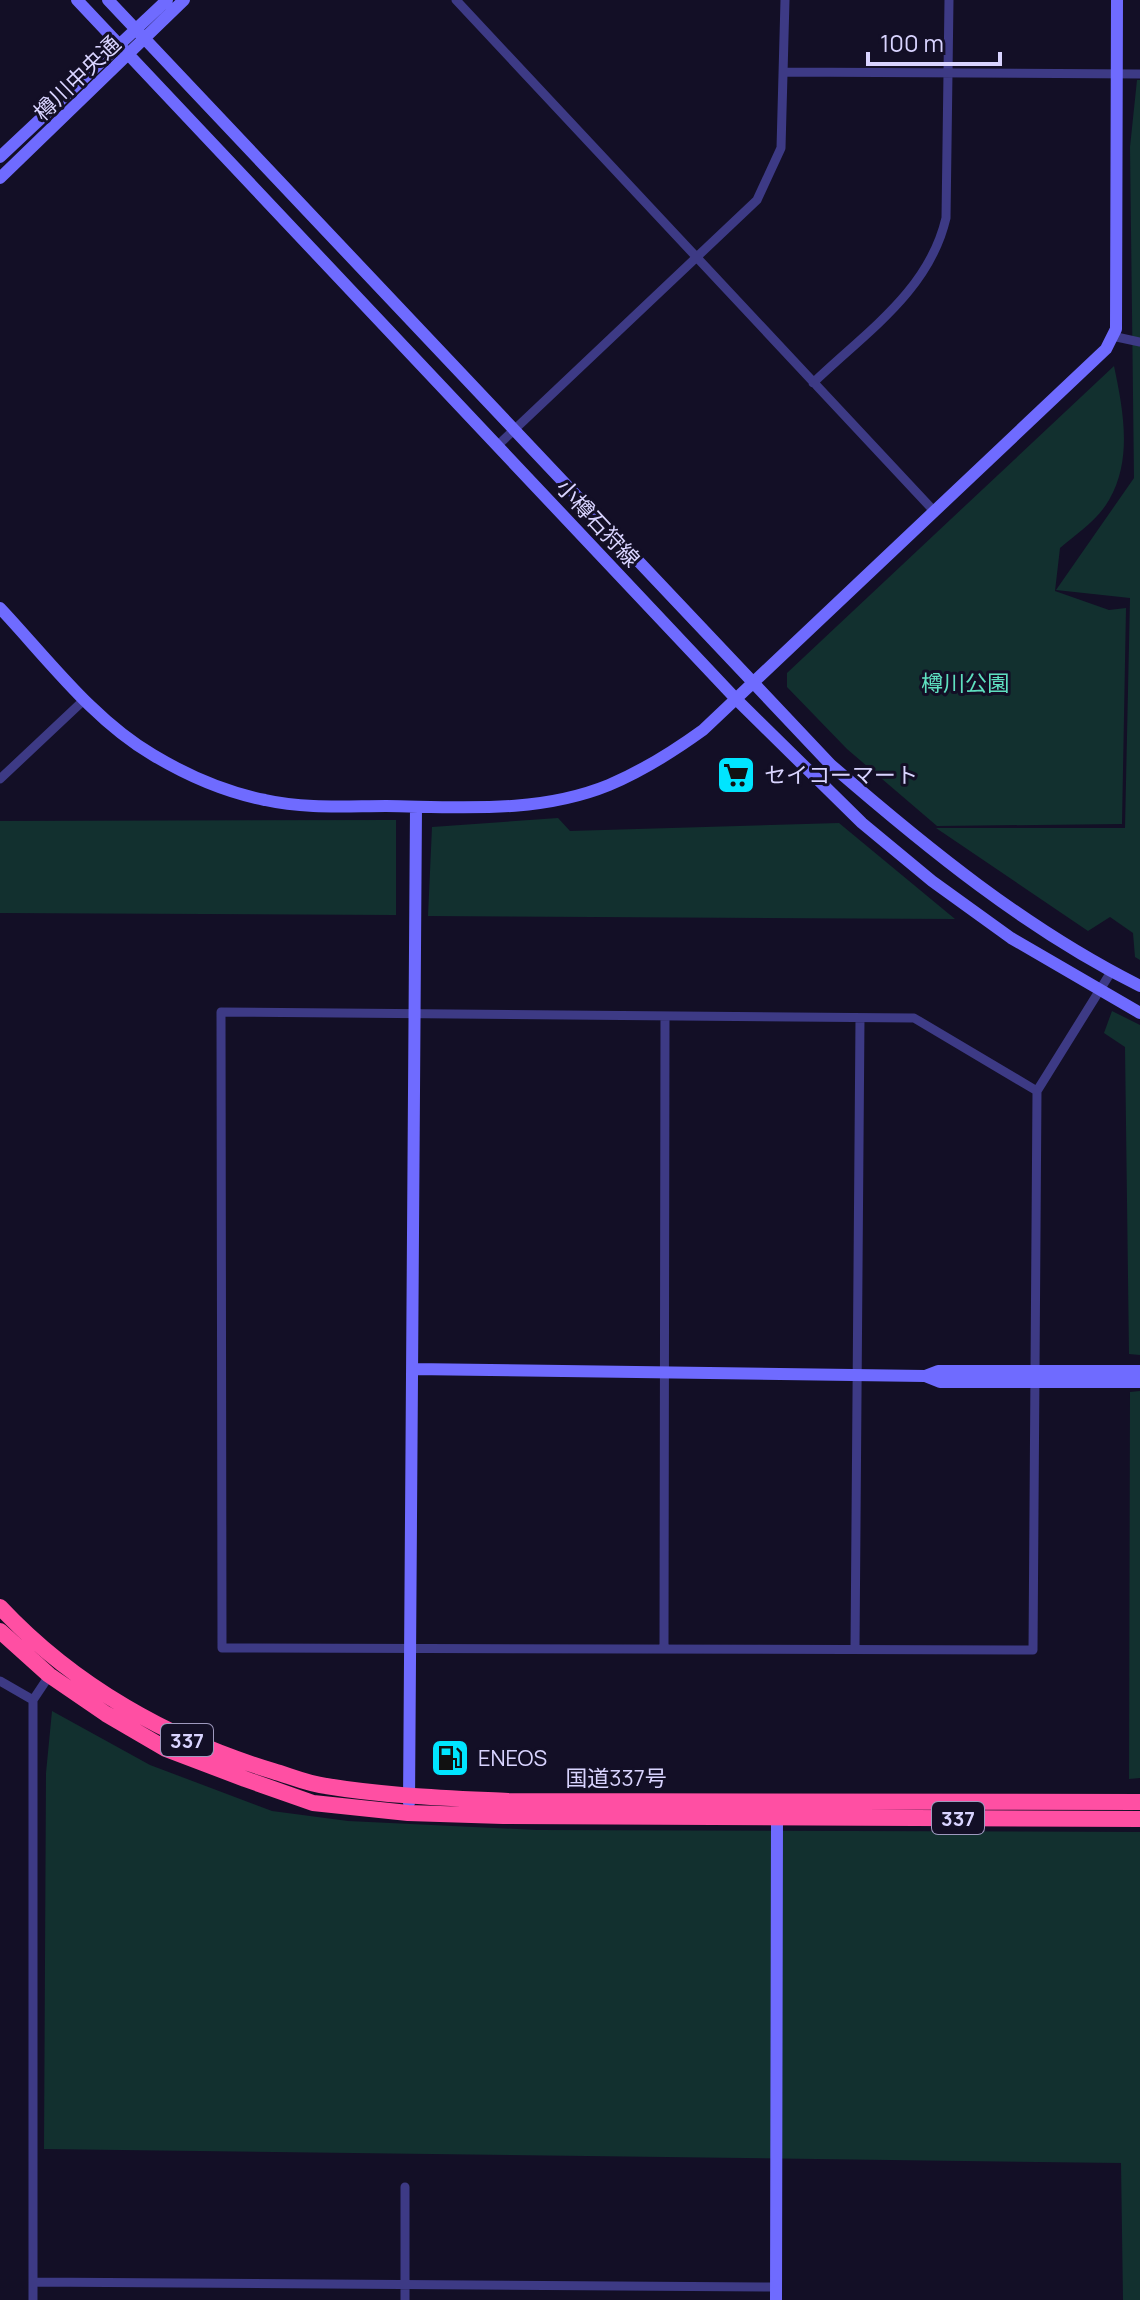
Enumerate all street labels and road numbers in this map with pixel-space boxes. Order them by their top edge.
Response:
street label: 樽川中央通 [27,29,127,127]
street label: 小樽石狩線 [550,473,646,573]
road number: 337 [161,1724,213,1756]
street label: 国道337号 [565,1763,667,1793]
road number: 337 [932,1802,984,1834]

